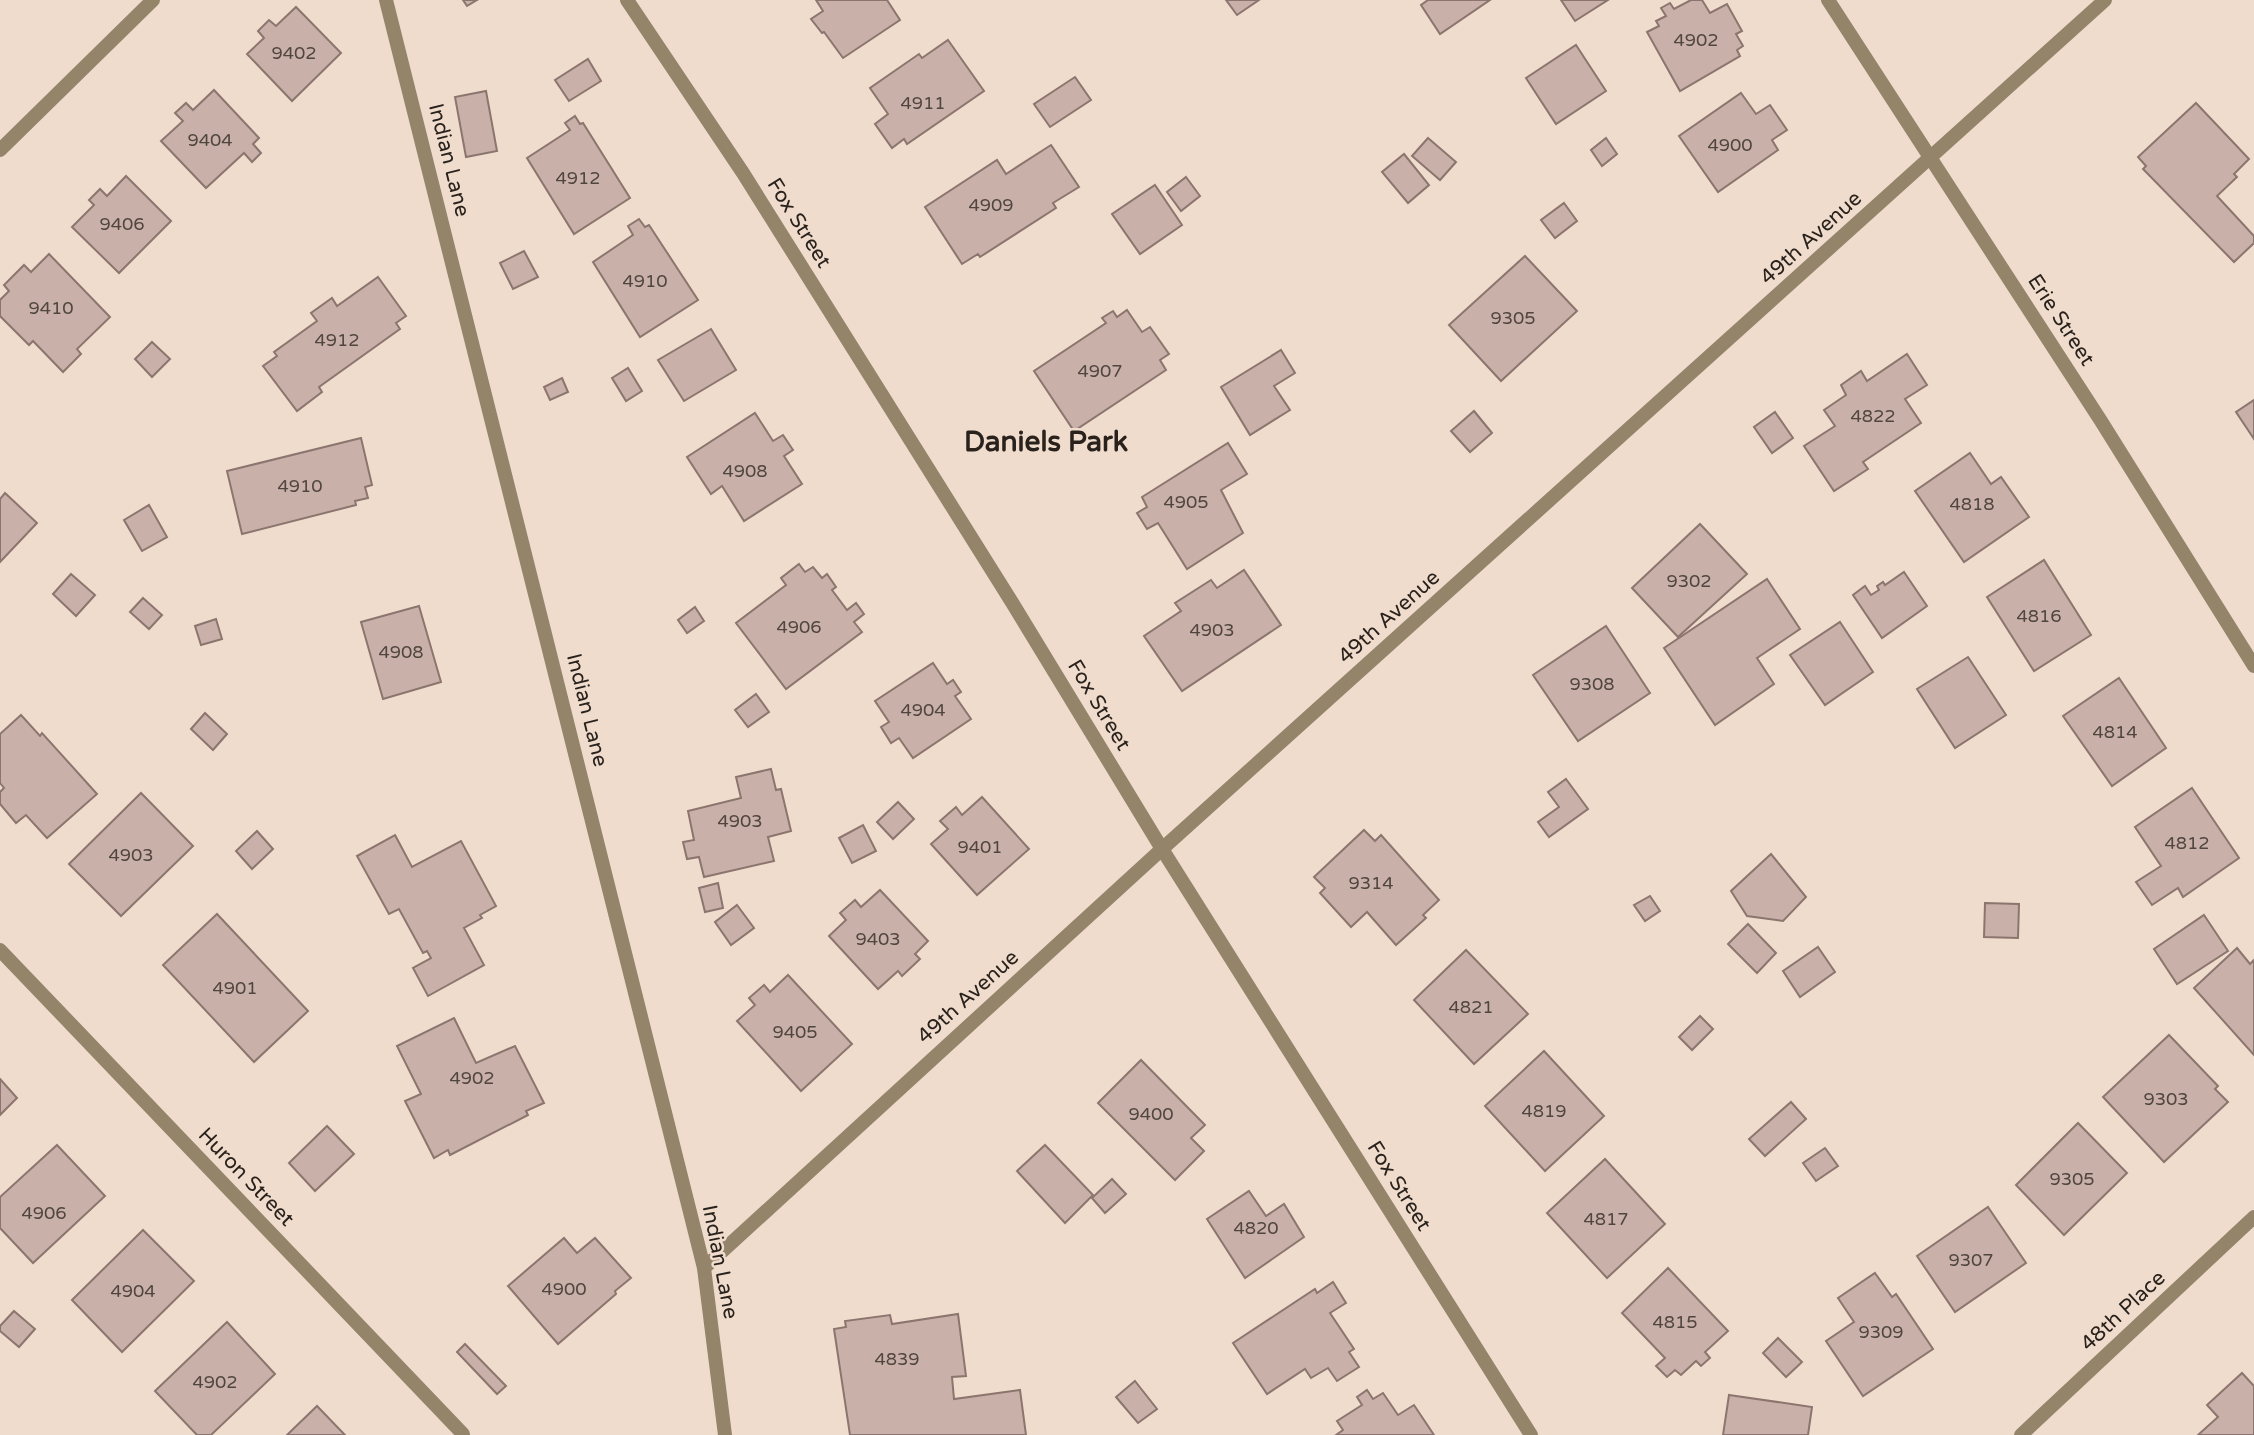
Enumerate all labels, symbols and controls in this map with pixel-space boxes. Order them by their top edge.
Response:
house number: 4902 [1673,29,1719,51]
house number: 9402 [271,42,317,64]
house number: 4911 [900,92,946,114]
street label: Indian Lane [423,101,475,219]
house number: 9404 [187,129,233,151]
house number: 4900 [1707,134,1753,156]
house number: 4912 [555,167,601,189]
street label: Fox Street [762,173,836,273]
street label: 49th Avenue [1755,186,1867,290]
house number: 4909 [968,194,1014,216]
house number: 9406 [99,213,145,235]
house number: 4910 [622,270,668,292]
street label: Erie Street [2022,270,2100,370]
house number: 9410 [28,297,74,319]
house number: 9305 [1490,307,1536,329]
house number: 4912 [314,329,360,351]
house number: 4907 [1077,360,1123,382]
house number: 4822 [1850,405,1896,427]
district label: Daniels Park [964,425,1128,459]
house number: 4908 [722,460,768,482]
house number: 4910 [277,475,323,497]
house number: 4905 [1163,491,1209,513]
house number: 4818 [1949,493,1995,515]
street label: 49th Avenue [1333,565,1445,669]
house number: 9302 [1666,570,1712,592]
house number: 4816 [2016,605,2062,627]
house number: 4906 [776,616,822,638]
house number: 4903 [1189,619,1235,641]
house number: 4908 [378,641,424,663]
street label: Indian Lane [561,651,613,769]
street label: Fox Street [1062,655,1136,755]
house number: 9308 [1569,673,1615,695]
house number: 4904 [900,699,946,721]
house number: 4814 [2092,721,2138,743]
house number: 4903 [717,810,763,832]
house number: 4812 [2164,832,2210,854]
house number: 9401 [957,836,1003,858]
house number: 4903 [108,844,154,866]
house number: 9314 [1348,872,1394,894]
house number: 9403 [855,928,901,950]
street label: 49th Avenue [912,945,1024,1049]
house number: 4901 [212,977,258,999]
house number: 4821 [1448,996,1494,1018]
house number: 9405 [772,1021,818,1043]
house number: 4902 [449,1067,495,1089]
house number: 9303 [2143,1088,2189,1110]
house number: 4819 [1521,1100,1567,1122]
house number: 9400 [1128,1103,1174,1125]
street label: Huron Street [193,1123,299,1231]
street label: Fox Street [1362,1136,1436,1236]
house number: 9305 [2049,1168,2095,1190]
house number: 4906 [21,1202,67,1224]
street label: Indian Lane [697,1203,743,1321]
house number: 4817 [1583,1208,1629,1230]
house number: 4820 [1233,1217,1279,1239]
house number: 9307 [1948,1249,1994,1271]
street label: 48th Place [2075,1265,2171,1357]
house number: 4900 [541,1278,587,1300]
house number: 4904 [110,1280,156,1302]
house number: 4815 [1652,1311,1698,1333]
house number: 9309 [1858,1321,1904,1343]
house number: 4839 [874,1348,920,1370]
house number: 4902 [192,1371,238,1393]

